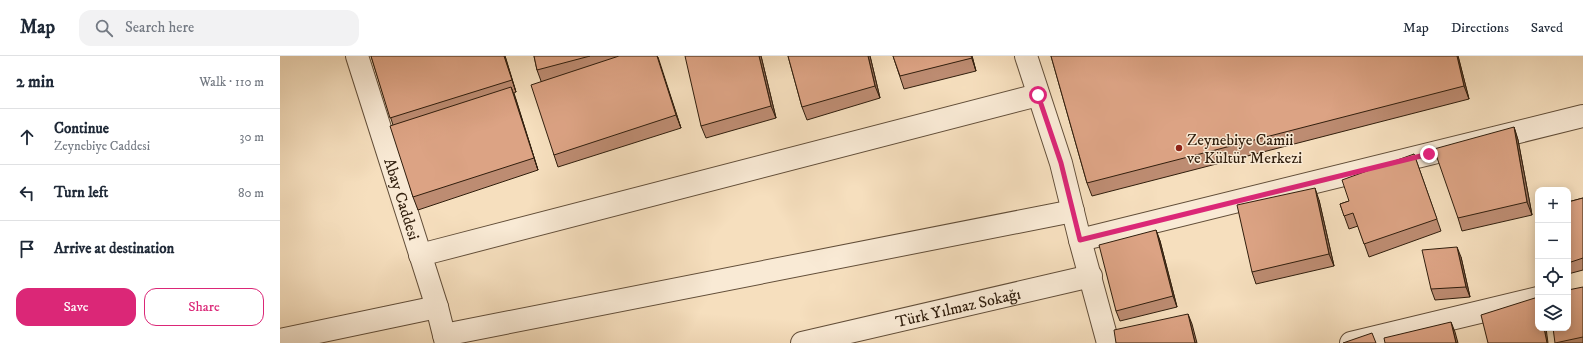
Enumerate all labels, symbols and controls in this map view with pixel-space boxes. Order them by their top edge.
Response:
search box [79,10,359,46]
text: Map [20,16,55,39]
icon: search [93,17,115,39]
text: Search here [125,18,194,37]
text: Map [1403,19,1429,37]
text: Directions [1451,19,1509,37]
text: Saved [1531,19,1563,37]
text: 2 min [16,71,54,93]
text: Walk · 110 m [199,74,264,90]
route start [1029,86,1047,104]
text: Continue [54,119,109,138]
icon: ahead [16,126,38,148]
text: 30 m [240,129,264,145]
place label: Zeynebiye Camii ve Kültür Merkezi [1186,130,1302,168]
text: Zeynebiye Caddesi [54,138,150,154]
marker: Zeynebiye Camii ve Kültür Merkezi [1174,143,1184,153]
route end [1420,145,1438,163]
street label: Abay Caddesi [379,156,424,243]
icon: left [16,182,38,204]
text: Turn left [54,183,108,202]
text: 80 m [238,185,264,201]
map controls [1535,187,1571,331]
button: + [1535,187,1571,223]
button: − [1535,223,1571,259]
icon: arrive [16,238,38,260]
text: Arrive at destination [54,239,174,258]
button: locate [1535,259,1571,295]
street label: Türk Yılmaz Sokağı [894,284,1023,332]
button: Save [16,288,136,326]
button: Share [144,288,264,326]
button: layers [1535,295,1571,331]

